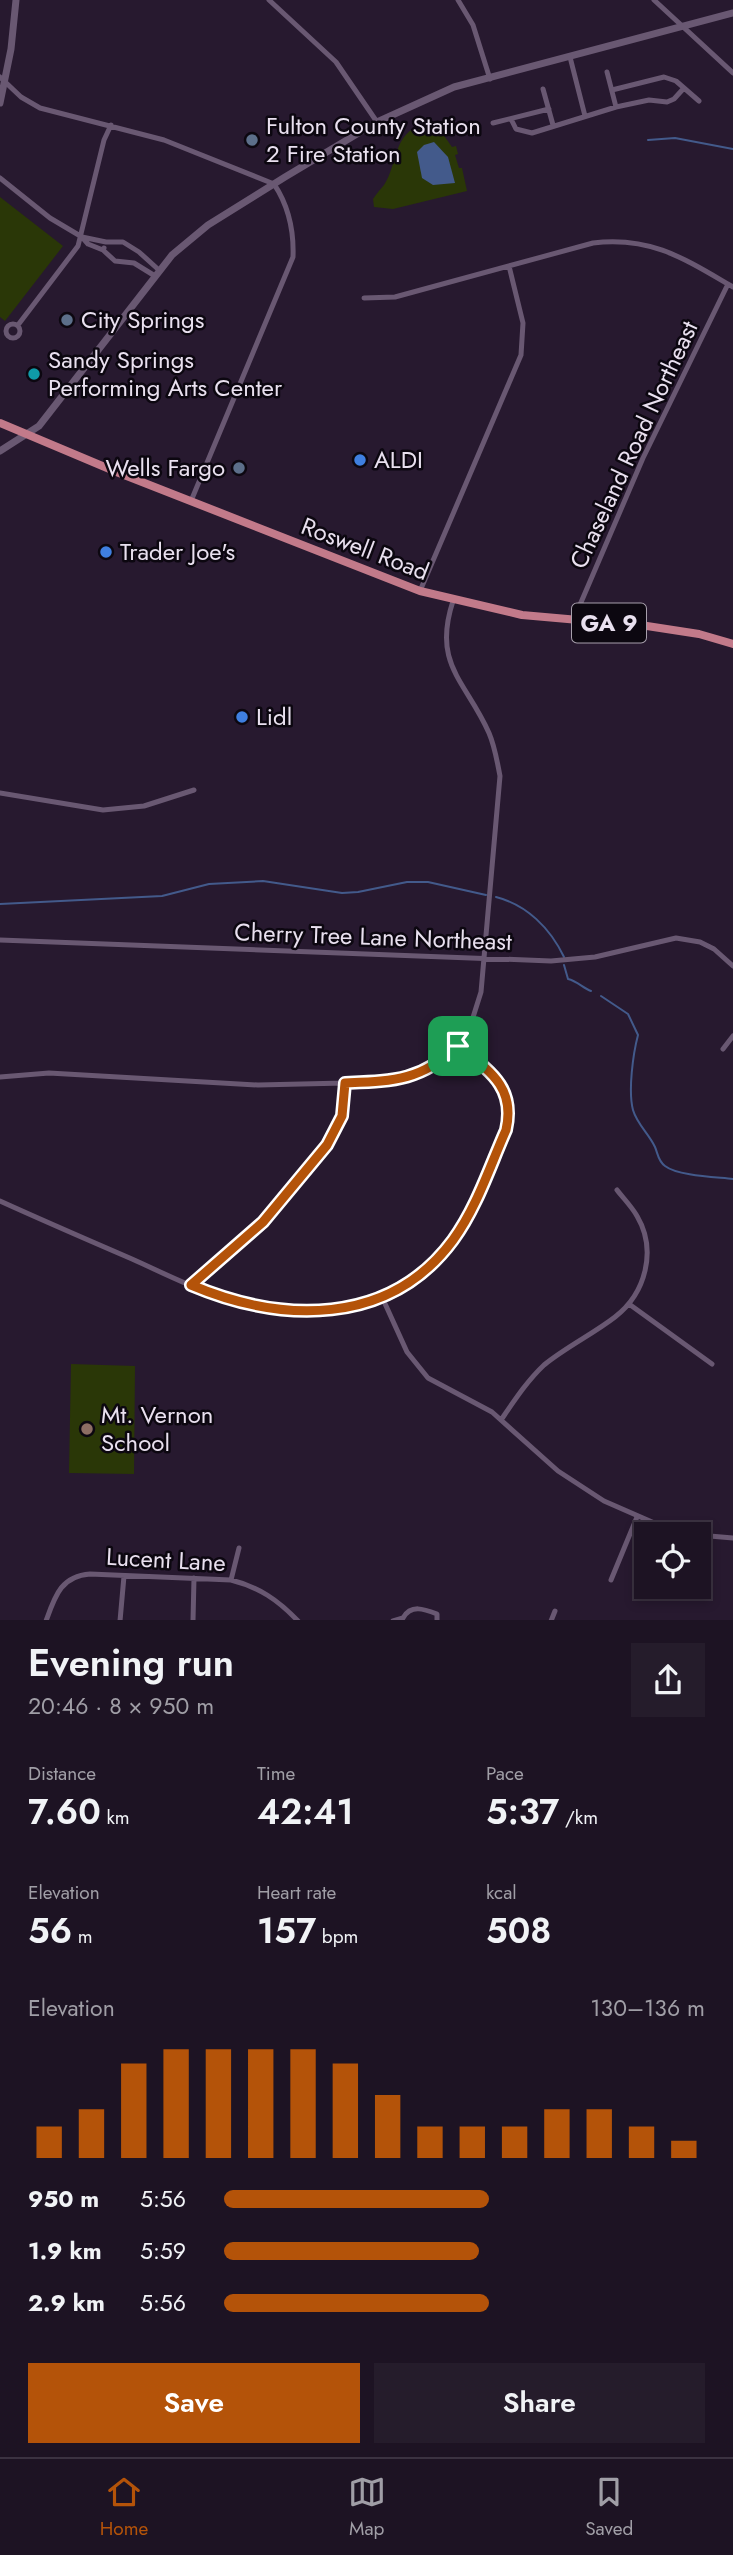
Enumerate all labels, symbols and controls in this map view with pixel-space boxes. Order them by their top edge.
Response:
place label: Fulton County Station 2 Fire Station [266,108,481,171]
marker: Fulton County Station 2 Fire Station [244,132,260,148]
place label: City Springs [81,302,204,337]
marker: City Springs [59,312,75,328]
street label: Chaseland Road Northeast [561,315,707,574]
place label: Sandy Springs Performing Arts Center [48,342,283,405]
marker: Sandy Springs Performing Arts Center [26,366,42,382]
place label: ALDI [374,442,423,477]
place label: Wells Fargo [105,450,225,485]
marker: ALDI [352,452,368,468]
marker: Wells Fargo [231,460,247,476]
street label: Roswell Road [296,508,434,589]
place label: Trader Joe's [120,534,235,569]
marker: Trader Joe's [98,544,114,560]
road number: GA 9 [572,604,646,642]
place label: Lidl [256,699,292,734]
marker: Lidl [234,709,250,725]
street label: Cherry Tree Lane Northeast [234,914,513,959]
pin [428,1016,488,1076]
icon: arrive [439,1027,477,1065]
place label: Mt. Vernon School [101,1397,213,1460]
marker: Mt. Vernon School [79,1421,95,1437]
map controls [634,1522,711,1599]
button: locate [634,1522,711,1599]
street label: Lucent Lane [105,1539,227,1580]
text: Evening run [28,1635,234,1690]
button: share [631,1643,705,1717]
text: 20:46 · 8 × 950 m [28,1689,214,1723]
text: Distance [28,1760,96,1787]
text: Time [257,1760,295,1787]
text: Pace [486,1760,524,1787]
text: 7.60 [28,1787,101,1837]
text: 42:41 [257,1787,354,1837]
text: 5:37 [486,1787,559,1837]
text: km [101,1804,130,1831]
text: /km [559,1804,598,1831]
text: Elevation [28,1879,100,1906]
text: Heart rate [257,1879,336,1906]
text: kcal [486,1879,517,1906]
text: 56 [28,1906,72,1956]
text: 157 [257,1906,316,1956]
text: 508 [486,1906,551,1956]
text: m [72,1923,93,1950]
text: bpm [316,1923,358,1950]
text: Elevation [28,1991,115,2025]
text: 130–136 m [590,1991,705,2025]
text: 950 m [28,2182,99,2216]
text: 5:56 [140,2182,186,2216]
text: 1.9 km [28,2234,102,2268]
text: 5:59 [140,2234,186,2268]
text: 2.9 km [28,2286,105,2320]
text: 5:56 [140,2286,186,2320]
button: Save [28,2363,360,2443]
button: Share [374,2363,705,2443]
tab: Home [100,2473,148,2542]
tab: Map [348,2473,386,2542]
tab: Saved [585,2473,633,2542]

